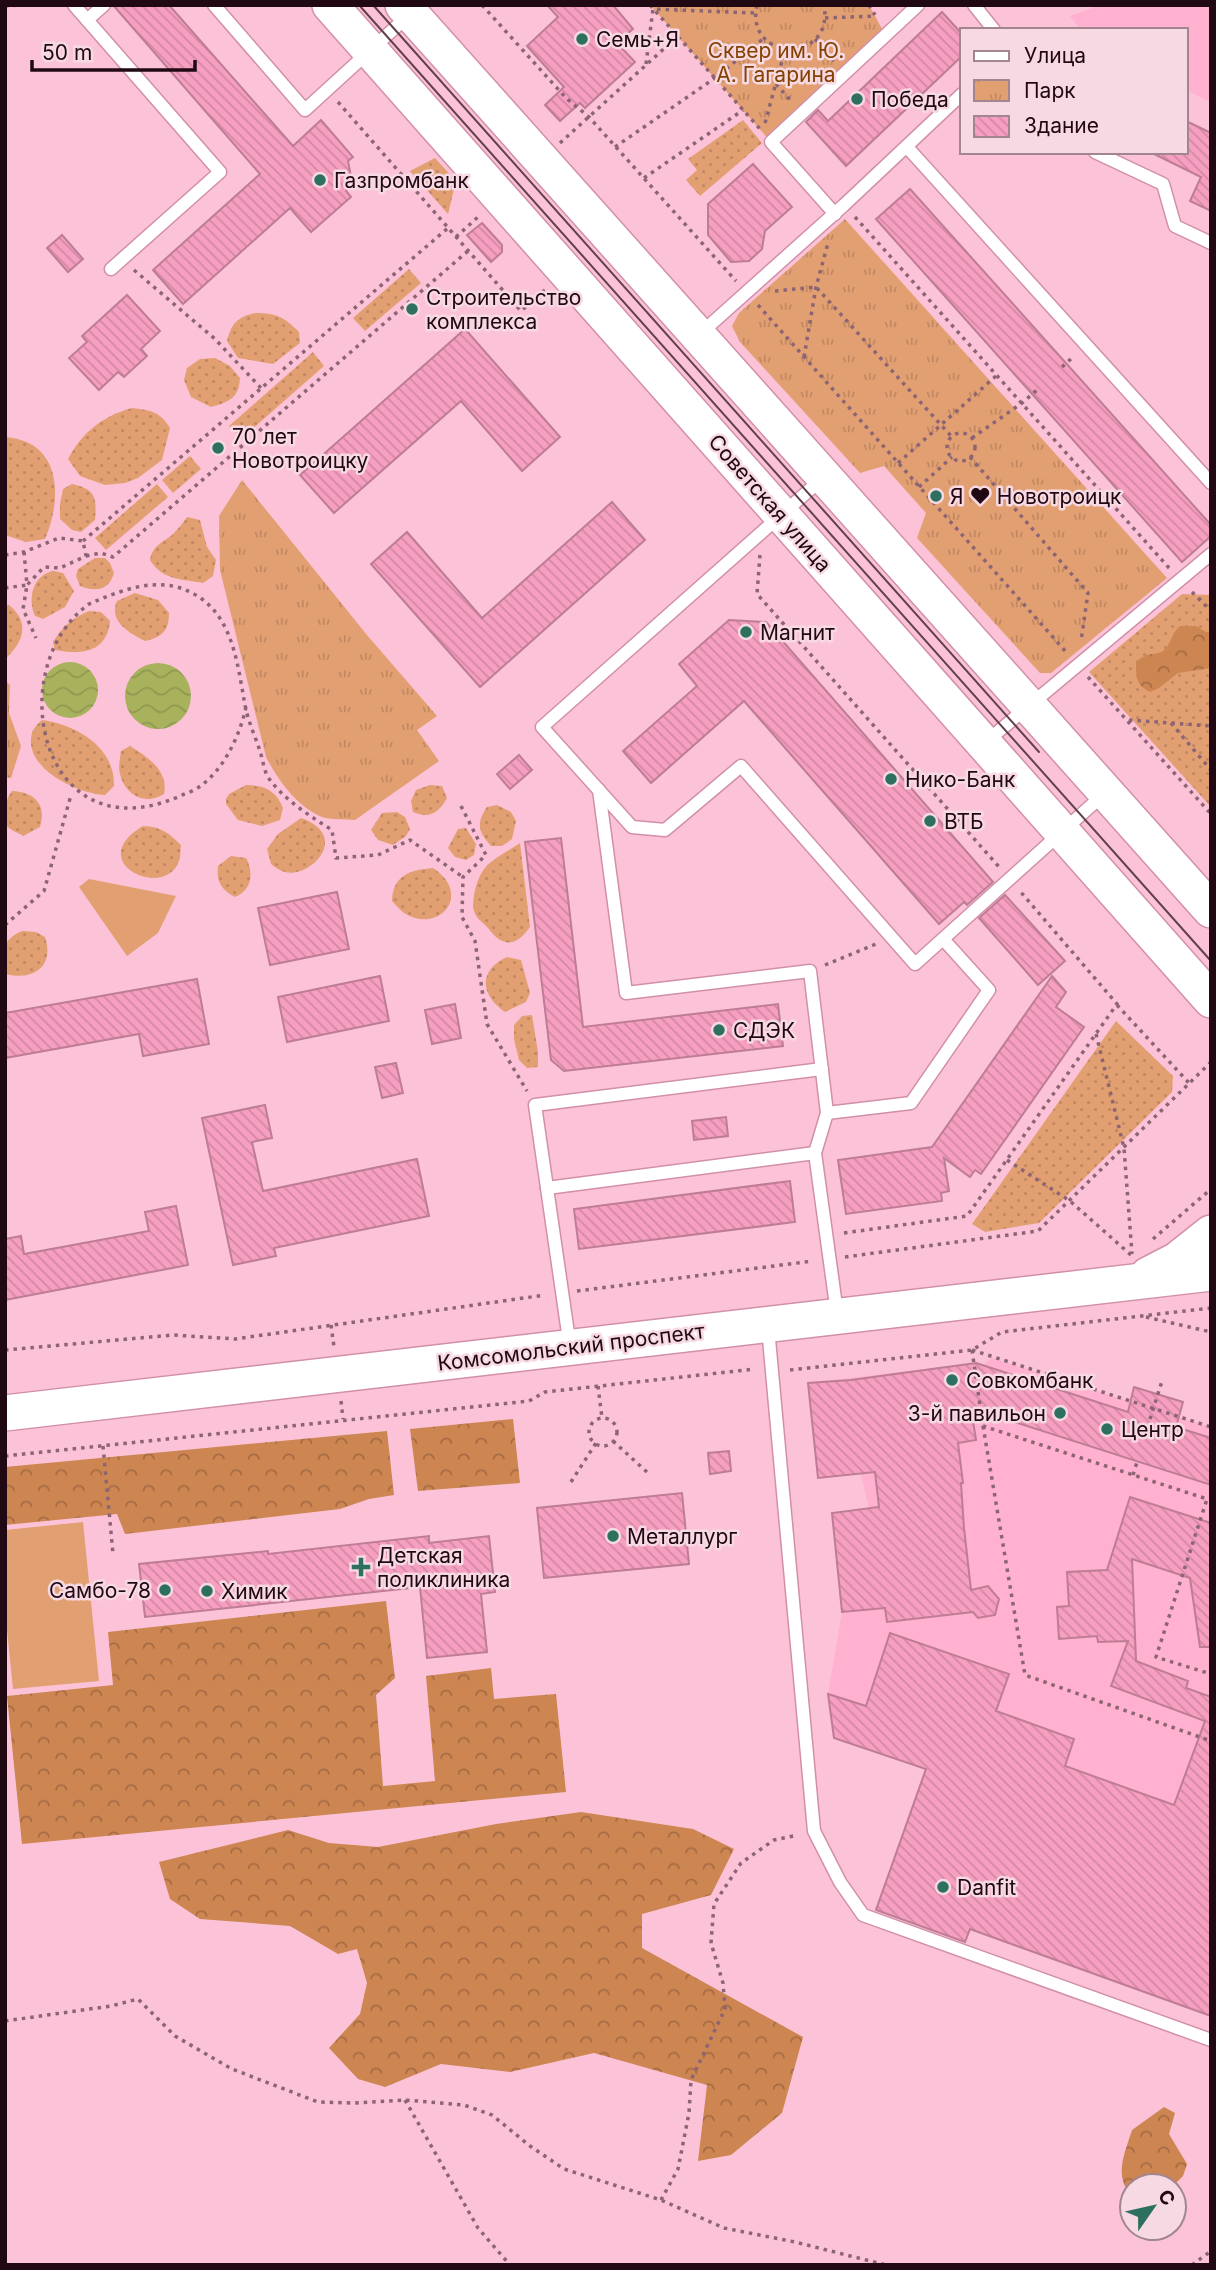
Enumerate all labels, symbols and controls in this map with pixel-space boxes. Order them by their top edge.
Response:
place label: Семь+Я [596,27,679,52]
scale bar [32,28,194,72]
legend [960,28,1188,154]
marker: Семь+Я [574,31,590,47]
park label: Сквер им. Ю. А. Гагарина [708,38,844,87]
text: 50 m [42,40,92,65]
text: Улица [1024,43,1086,68]
text: Парк [1024,78,1076,103]
place label: Победа [871,87,949,112]
marker: Победа [849,91,865,107]
text: Здание [1024,113,1099,138]
place label: Газпромбанк [334,168,469,193]
marker: Газпромбанк [312,172,328,188]
place label: Строительство комплекса [426,285,581,334]
marker: Строительство комплекса [404,301,420,317]
place label: 70 лет Новотроицку [232,424,369,473]
street label: Советская улица [704,429,836,577]
marker: 70 лет Новотроицку [210,440,226,456]
place label: Я ❤ Новотроицк [950,484,1122,509]
marker: Я ❤ Новотроицк [928,488,944,504]
place label: Магнит [760,620,835,645]
marker: Магнит [738,624,754,640]
place label: Нико-Банк [905,767,1016,792]
marker: Нико-Банк [883,771,899,787]
place label: ВТБ [944,809,984,834]
marker: ВТБ [922,813,938,829]
place label: СДЭК [733,1018,795,1043]
marker: СДЭК [711,1022,727,1038]
street label: Комсомольский проспект [436,1318,706,1376]
place label: Совкомбанк [966,1368,1094,1393]
marker: Совкомбанк [944,1372,960,1388]
place label: 3-й павильон [908,1401,1046,1426]
marker: 3-й павильон [1052,1405,1068,1421]
place label: Центр [1121,1417,1184,1442]
marker: Центр [1099,1421,1115,1437]
place label: Металлург [627,1524,737,1549]
marker: Металлург [605,1528,621,1544]
place label: Детская поликлиника [377,1543,510,1592]
marker: Детская поликлиника [351,1557,371,1577]
place label: Самбо-78 [49,1578,151,1603]
place label: Химик [221,1579,288,1604]
marker: Самбо-78 [157,1582,173,1598]
marker: Химик [199,1583,215,1599]
place label: Danfit [957,1875,1016,1900]
marker: Danfit [935,1879,951,1895]
north arrow [1118,2172,1188,2242]
text: С [1153,2186,1180,2210]

